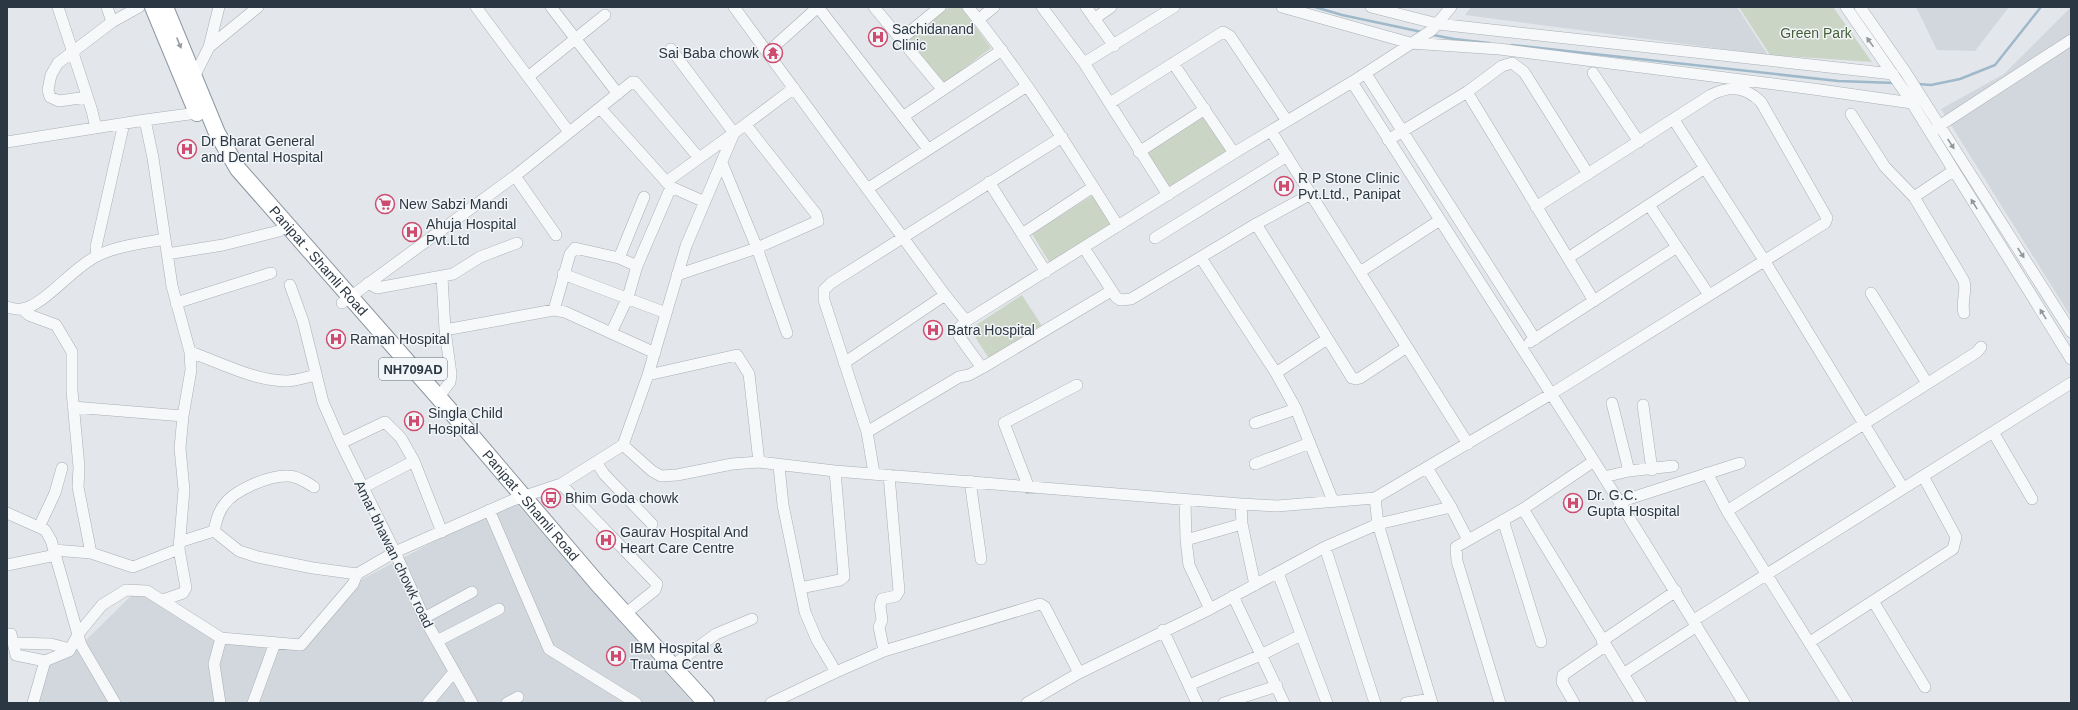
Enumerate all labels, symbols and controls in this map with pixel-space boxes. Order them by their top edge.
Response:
place label: Sachidanand Clinic [892,21,974,53]
park label: Green Park [1780,25,1853,41]
hospital icon: Sachidanand Clinic [867,26,889,48]
one-way arrow [1866,37,1874,48]
one-way arrow [177,38,183,50]
temple icon: Sai Baba chowk [762,42,784,64]
place label: Sai Baba chowk [659,45,760,61]
place label: Dr Bharat General and Dental Hospital [201,133,323,165]
hospital icon: Dr Bharat General and Dental Hospital [176,138,198,160]
one-way arrow [1947,139,1955,149]
place label: R P Stone Clinic Pvt.Ltd., Panipat [1298,170,1401,202]
hospital icon: R P Stone Clinic Pvt.Ltd., Panipat [1273,175,1295,197]
supermarket icon: New Sabzi Mandi [374,193,396,215]
place label: New Sabzi Mandi [399,196,508,212]
one-way arrow [1970,199,1978,209]
street label: Panipat - Shamli Road [266,203,371,319]
place label: Ahuja Hospital Pvt.Ltd [426,216,516,248]
hospital icon: Ahuja Hospital Pvt.Ltd [401,221,423,243]
one-way arrow [2017,248,2025,258]
one-way arrow [2039,309,2047,319]
hospital icon: Batra Hospital [922,319,944,341]
place label: Batra Hospital [947,322,1035,338]
hospital icon: Raman Hospital [325,328,347,350]
place label: Raman Hospital [350,331,450,347]
road number: NH709AD [379,358,447,380]
place label: Singla Child Hospital [428,405,503,437]
hospital icon: Singla Child Hospital [403,410,425,432]
street label: Panipat - Shamli Road [479,447,583,564]
street label: Amar bhawan chowk road [351,478,437,630]
bus stop icon: Bhim Goda chowk [540,487,562,509]
place label: Dr. G.C. Gupta Hospital [1587,487,1680,519]
place label: Bhim Goda chowk [565,490,680,506]
hospital icon: Dr. G.C. Gupta Hospital [1562,492,1584,514]
place label: Gaurav Hospital And Heart Care Centre [620,524,748,556]
hospital icon: Gaurav Hospital And Heart Care Centre [595,529,617,551]
place label: IBM Hospital & Trauma Centre [630,640,724,672]
hospital icon: IBM Hospital & Trauma Centre [605,645,627,667]

